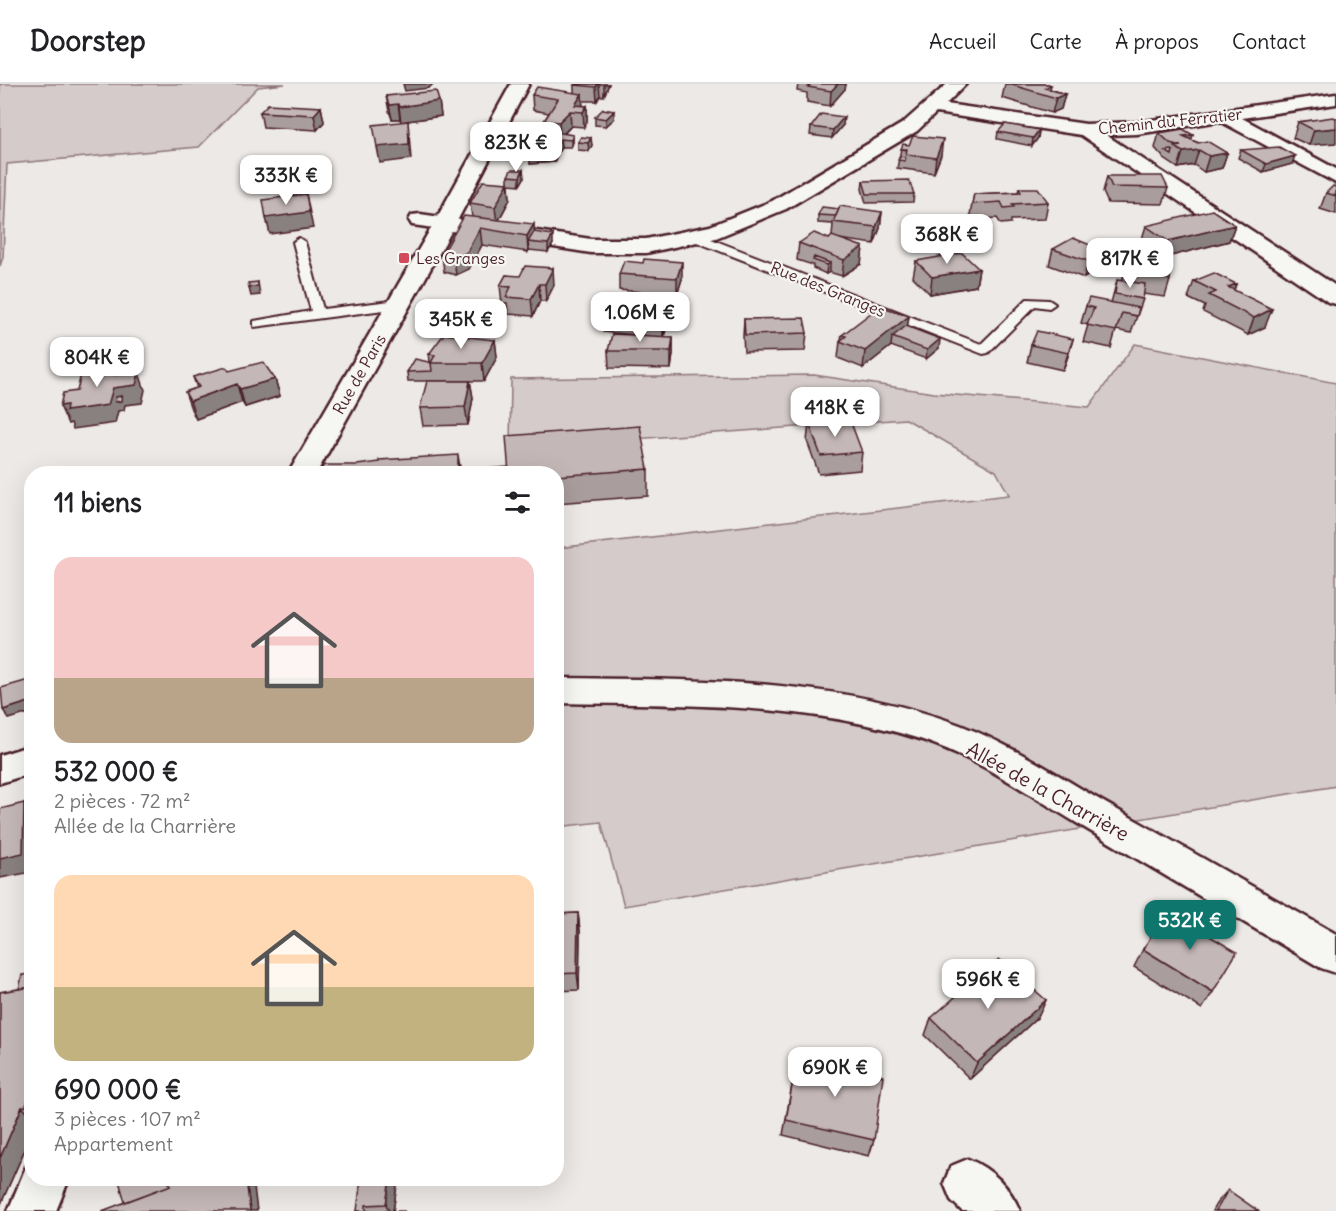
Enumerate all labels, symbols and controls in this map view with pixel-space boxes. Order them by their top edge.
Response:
text: Doorstep [30,23,146,59]
text: Accueil [929,28,997,55]
text: Carte [1030,28,1082,55]
text: À propos [1115,28,1199,55]
text: Contact [1232,28,1306,55]
street label: Chemin du Ferratier [1097,103,1243,139]
pin: 823K € [467,122,565,173]
text: 823K € [484,129,548,154]
pin: 333K € [237,155,335,206]
text: 333K € [254,162,318,187]
pin: 368K € [898,214,996,265]
text: 368K € [915,221,979,246]
pin: 817K € [1081,238,1179,289]
text: 817K € [1100,245,1160,270]
place label: Les Granges [416,248,505,268]
marker: Les Granges [397,251,411,265]
street label: Rue des Granges [768,257,888,321]
pin: 1.06M € [585,292,695,343]
pin: 345K € [412,299,510,350]
text: 1.06M € [605,299,675,324]
text: 345K € [429,306,493,331]
street label: Rue de Paris [328,330,390,418]
pin: 804K € [48,337,146,388]
text: 804K € [64,344,130,369]
pin: 418K € [786,387,884,438]
text: 418K € [805,394,865,419]
text: 11 biens [54,486,142,519]
icon: filters [501,486,534,519]
icon: home [240,596,348,704]
street label: Allée de la Charrière [962,736,1134,846]
text: 532 000 € [54,755,178,788]
text: 2 pièces · 72 m² [54,788,191,813]
text: Allée de la Charrière [54,813,236,838]
pin: 532K € [1141,900,1239,951]
text: 532K € [1158,907,1222,932]
icon: home [240,914,348,1022]
pin: 596K € [939,959,1037,1010]
text: 596K € [956,966,1020,991]
pin: 690K € [786,1047,884,1098]
text: 690K € [802,1054,868,1079]
text: 690 000 € [54,1073,181,1106]
text: 3 pièces · 107 m² [54,1106,201,1131]
text: Appartement [54,1131,173,1156]

